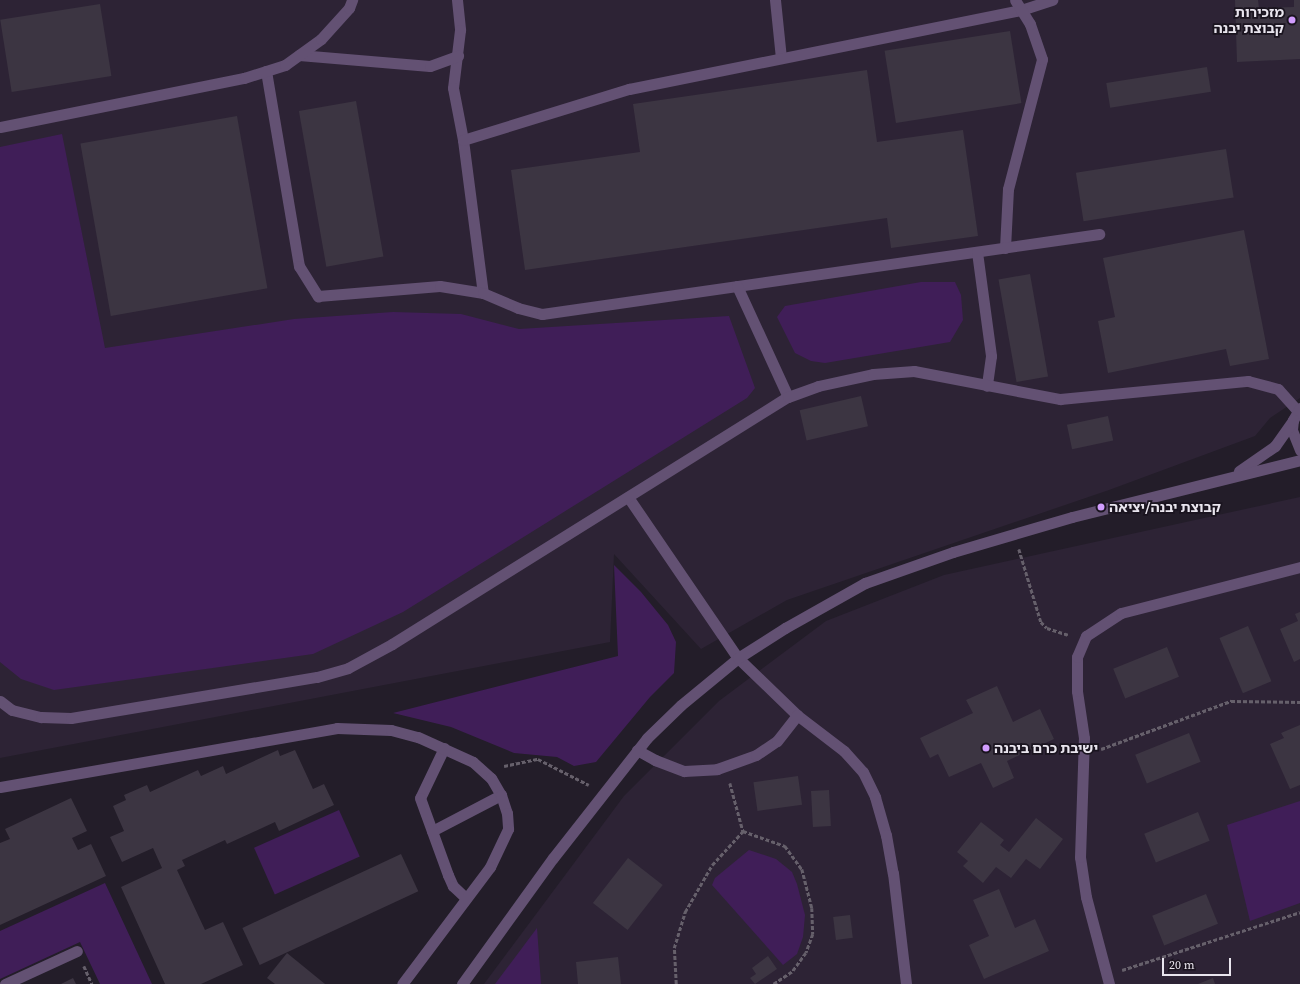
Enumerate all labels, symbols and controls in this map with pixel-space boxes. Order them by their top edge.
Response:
place label: מזכירות קבוצת יבנה [1213,4,1284,36]
marker: מזכירות קבוצת יבנה [1287,15,1297,25]
place label: קבוצת יבנה/יציאה [1109,499,1221,515]
marker: קבוצת יבנה/יציאה [1096,502,1106,512]
place label: ישיבת כרם ביבנה [994,740,1098,756]
marker: ישיבת כרם ביבנה [981,743,991,753]
scale bar [1164,950,1233,976]
text: 20 m [1169,957,1195,973]

